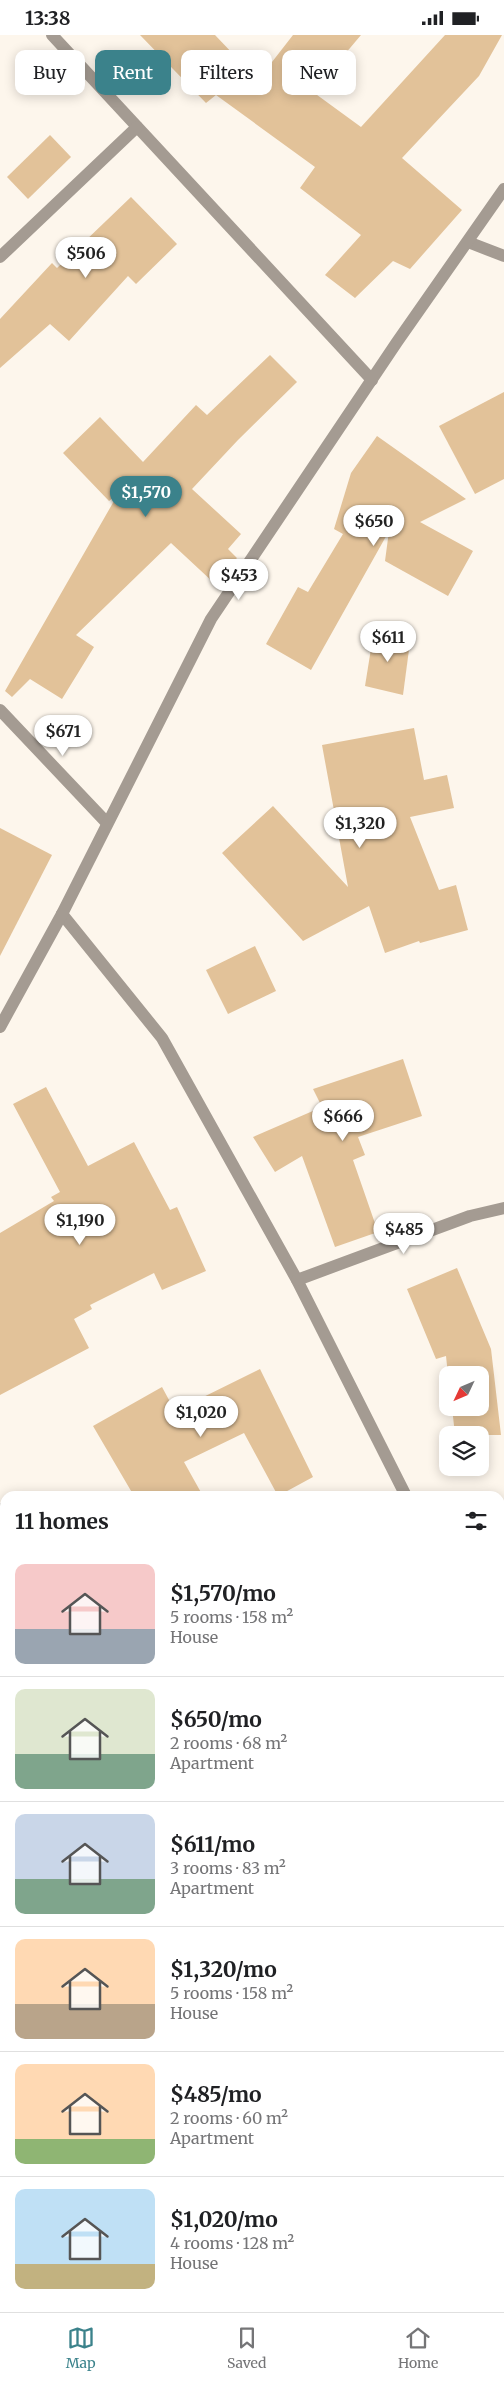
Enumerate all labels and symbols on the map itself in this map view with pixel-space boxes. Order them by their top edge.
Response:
pin: $506 [56,237,116,279]
pin: $1,570 [105,475,187,518]
pin: $650 [344,505,404,547]
pin: $453 [209,559,269,601]
pin: $611 [358,621,418,663]
pin: $671 [33,715,93,757]
pin: $1,320 [319,807,401,849]
pin: $666 [313,1099,373,1142]
pin: $1,190 [39,1203,121,1246]
pin: $485 [374,1213,434,1255]
north arrow [439,1366,489,1416]
pin: $1,020 [160,1395,242,1438]

